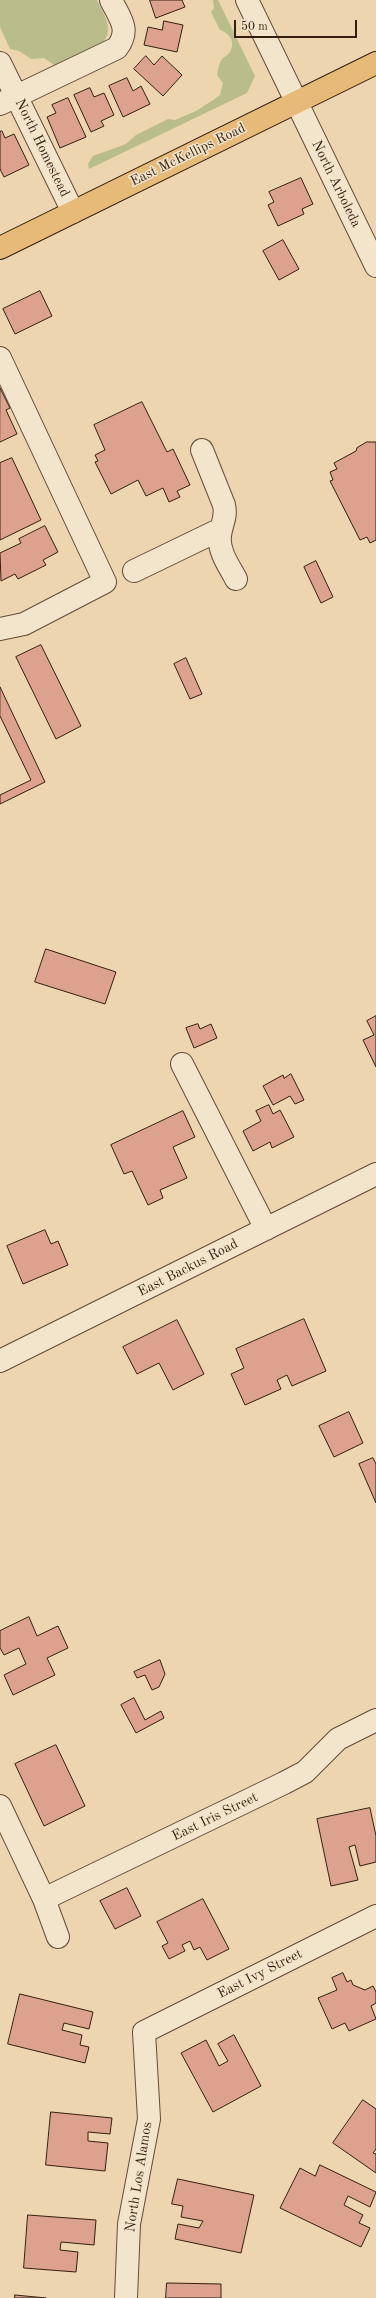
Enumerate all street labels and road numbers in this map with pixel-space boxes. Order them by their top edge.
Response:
street label: North Homestead [11,96,73,200]
street label: East McKellips Road [128,120,248,190]
street label: North Arboleda [308,138,364,230]
street label: East Backus Road [135,1236,241,1300]
street label: East Iris Street [169,1789,261,1845]
street label: East Ivy Street [215,1945,305,2003]
street label: North Los Alamos [122,2120,156,2234]

